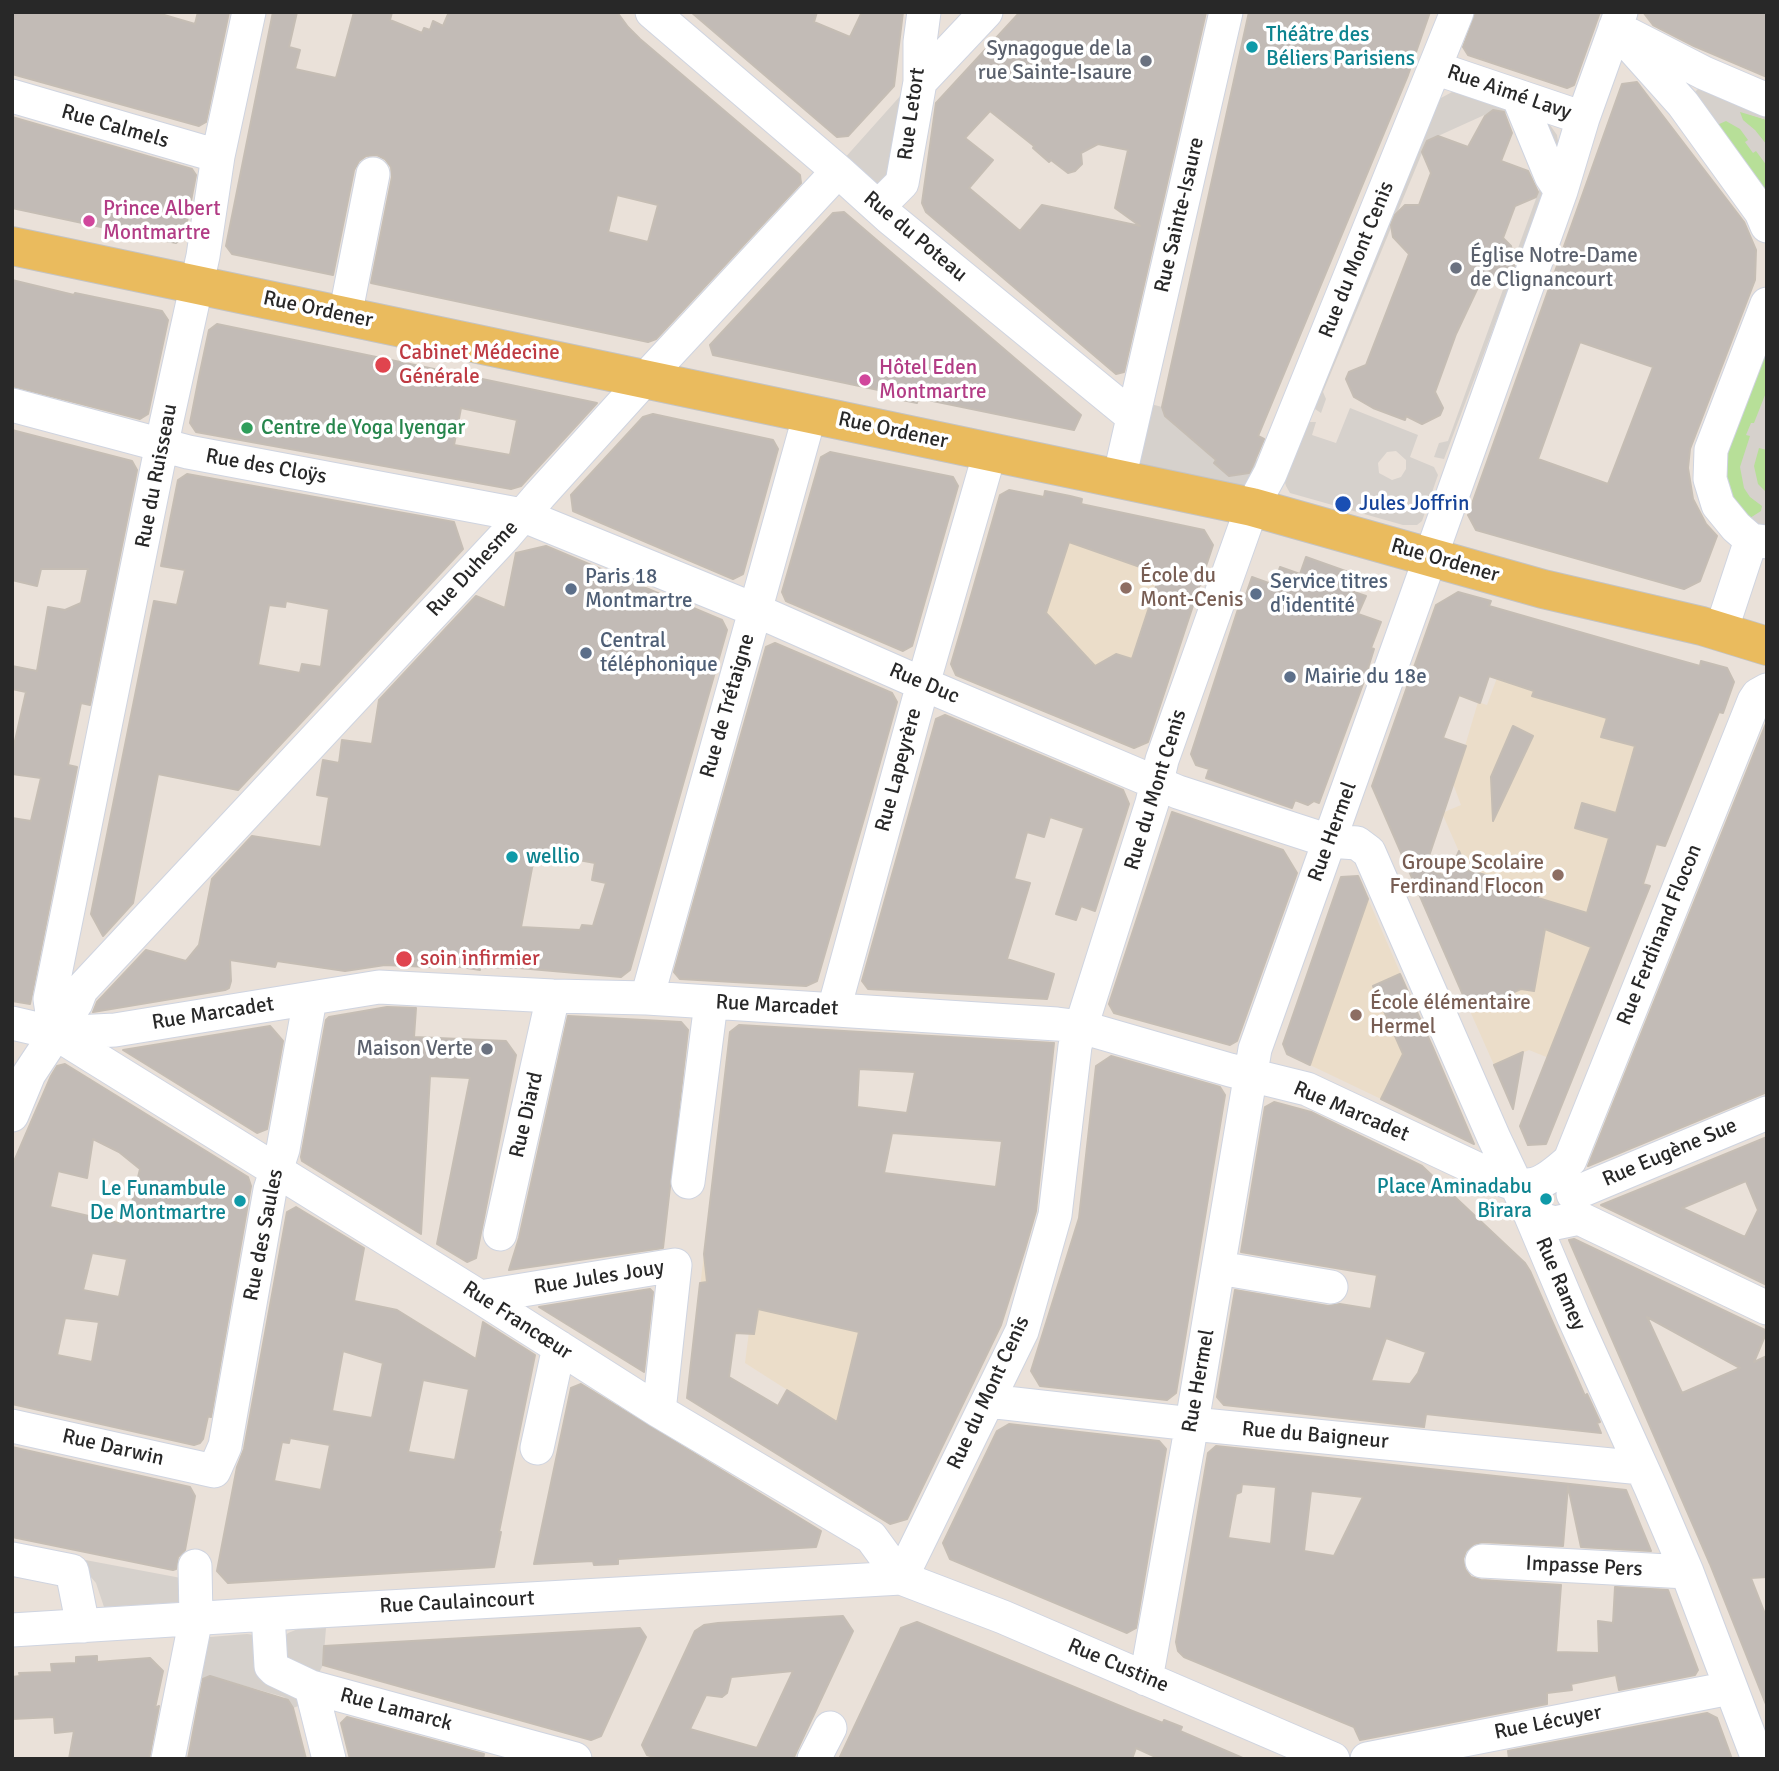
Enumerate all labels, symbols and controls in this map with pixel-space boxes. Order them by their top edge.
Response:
place label: Théâtre des Béliers Parisiens [1266,22,1415,72]
place label: Synagogue de la rue Sainte-Isaure [978,36,1132,86]
marker: Théâtre des Béliers Parisiens [1244,39,1260,55]
marker: Synagogue de la rue Sainte-Isaure [1138,53,1154,69]
street label: Rue Aimé Lavy [1444,60,1574,126]
street label: Rue Letort [893,66,931,162]
street label: Rue Calmels [58,100,172,154]
street label: Rue Sainte-Isaure [1150,135,1210,295]
street label: Rue du Mont Cenis [1314,178,1400,342]
street label: Rue du Poteau [858,186,972,288]
place label: Prince Albert Montmartre [103,196,221,246]
marker: Prince Albert Montmartre [81,213,97,229]
place label: Église Notre-Dame de Clignancourt [1470,243,1638,293]
marker: Église Notre-Dame de Clignancourt [1448,260,1464,276]
street label: Rue Ordener [261,286,375,334]
place label: Cabinet Médecine Générale [399,340,560,390]
marker: Cabinet Médecine Générale [373,355,393,375]
place label: Hôtel Eden Montmartre [879,355,986,405]
marker: Hôtel Eden Montmartre [857,372,873,388]
street label: Rue du Ruisseau [131,402,183,550]
street label: Rue Ordener [836,407,950,455]
place label: Centre de Yoga Iyengar [261,415,465,441]
marker: Centre de Yoga Iyengar [239,420,255,436]
street label: Rue des Cloÿs [204,444,328,490]
place label: Jules Joffrin [1359,491,1469,517]
marker: Jules Joffrin [1333,494,1353,514]
street label: Rue Duhesme [422,516,524,622]
street label: Rue Ordener [1388,534,1502,588]
place label: École du Mont-Cenis [1140,563,1243,613]
place label: Paris 18 Montmartre [585,564,692,614]
place label: Service titres d'identité [1270,569,1388,619]
marker: École du Mont-Cenis [1118,580,1134,596]
marker: Paris 18 Montmartre [563,581,579,597]
marker: Service titres d'identité [1248,586,1264,602]
place label: Central téléphonique [600,628,718,678]
street label: Rue de Trétaigne [695,631,761,781]
marker: Central téléphonique [578,645,594,661]
street label: Rue Duc [885,658,963,710]
place label: Mairie du 18e [1304,664,1427,690]
marker: Mairie du 18e [1282,669,1298,685]
street label: Rue Lapeyrère [870,705,928,835]
street label: Rue du Mont Cenis [1120,707,1192,873]
street label: Rue Hermel [1303,779,1363,885]
street label: Rue Ferdinand Flocon [1612,841,1708,1029]
place label: wellio [526,844,580,870]
marker: wellio [504,849,520,865]
place label: Groupe Scolaire Ferdinand Flocon [1390,850,1544,900]
marker: Groupe Scolaire Ferdinand Flocon [1550,867,1566,883]
place label: soin infirmier [420,946,540,972]
marker: soin infirmier [394,949,414,969]
street label: Rue Marcadet [715,990,839,1022]
place label: École élémentaire Hermel [1370,990,1531,1040]
street label: Rue Marcadet [150,992,276,1036]
marker: École élémentaire Hermel [1348,1007,1364,1023]
place label: Maison Verte [356,1036,473,1062]
marker: Maison Verte [479,1041,495,1057]
street label: Rue Diard [505,1070,549,1160]
street label: Rue Marcadet [1289,1076,1413,1148]
street label: Rue Eugène Sue [1599,1113,1741,1193]
street label: Rue des Saules [239,1167,289,1303]
place label: Place Aminadabu Birara [1377,1174,1532,1224]
place label: Le Funambule De Montmartre [90,1176,226,1226]
marker: Place Aminadabu Birara [1538,1191,1554,1207]
marker: Le Funambule De Montmartre [232,1193,248,1209]
street label: Rue Ramey [1529,1234,1591,1334]
street label: Rue Jules Jouy [532,1255,666,1301]
street label: Rue Francœur [458,1276,576,1366]
street label: Rue du Mont Cenis [942,1312,1036,1474]
street label: Rue Hermel [1178,1327,1220,1435]
street label: Rue du Baigneur [1241,1417,1389,1455]
street label: Rue Darwin [60,1424,166,1472]
street label: Impasse Pers [1525,1551,1643,1583]
street label: Rue Caulaincourt [379,1586,535,1620]
street label: Rue Custine [1064,1633,1172,1699]
street label: Rue Lamarck [337,1683,455,1737]
street label: Rue Lécuyer [1492,1700,1604,1746]

